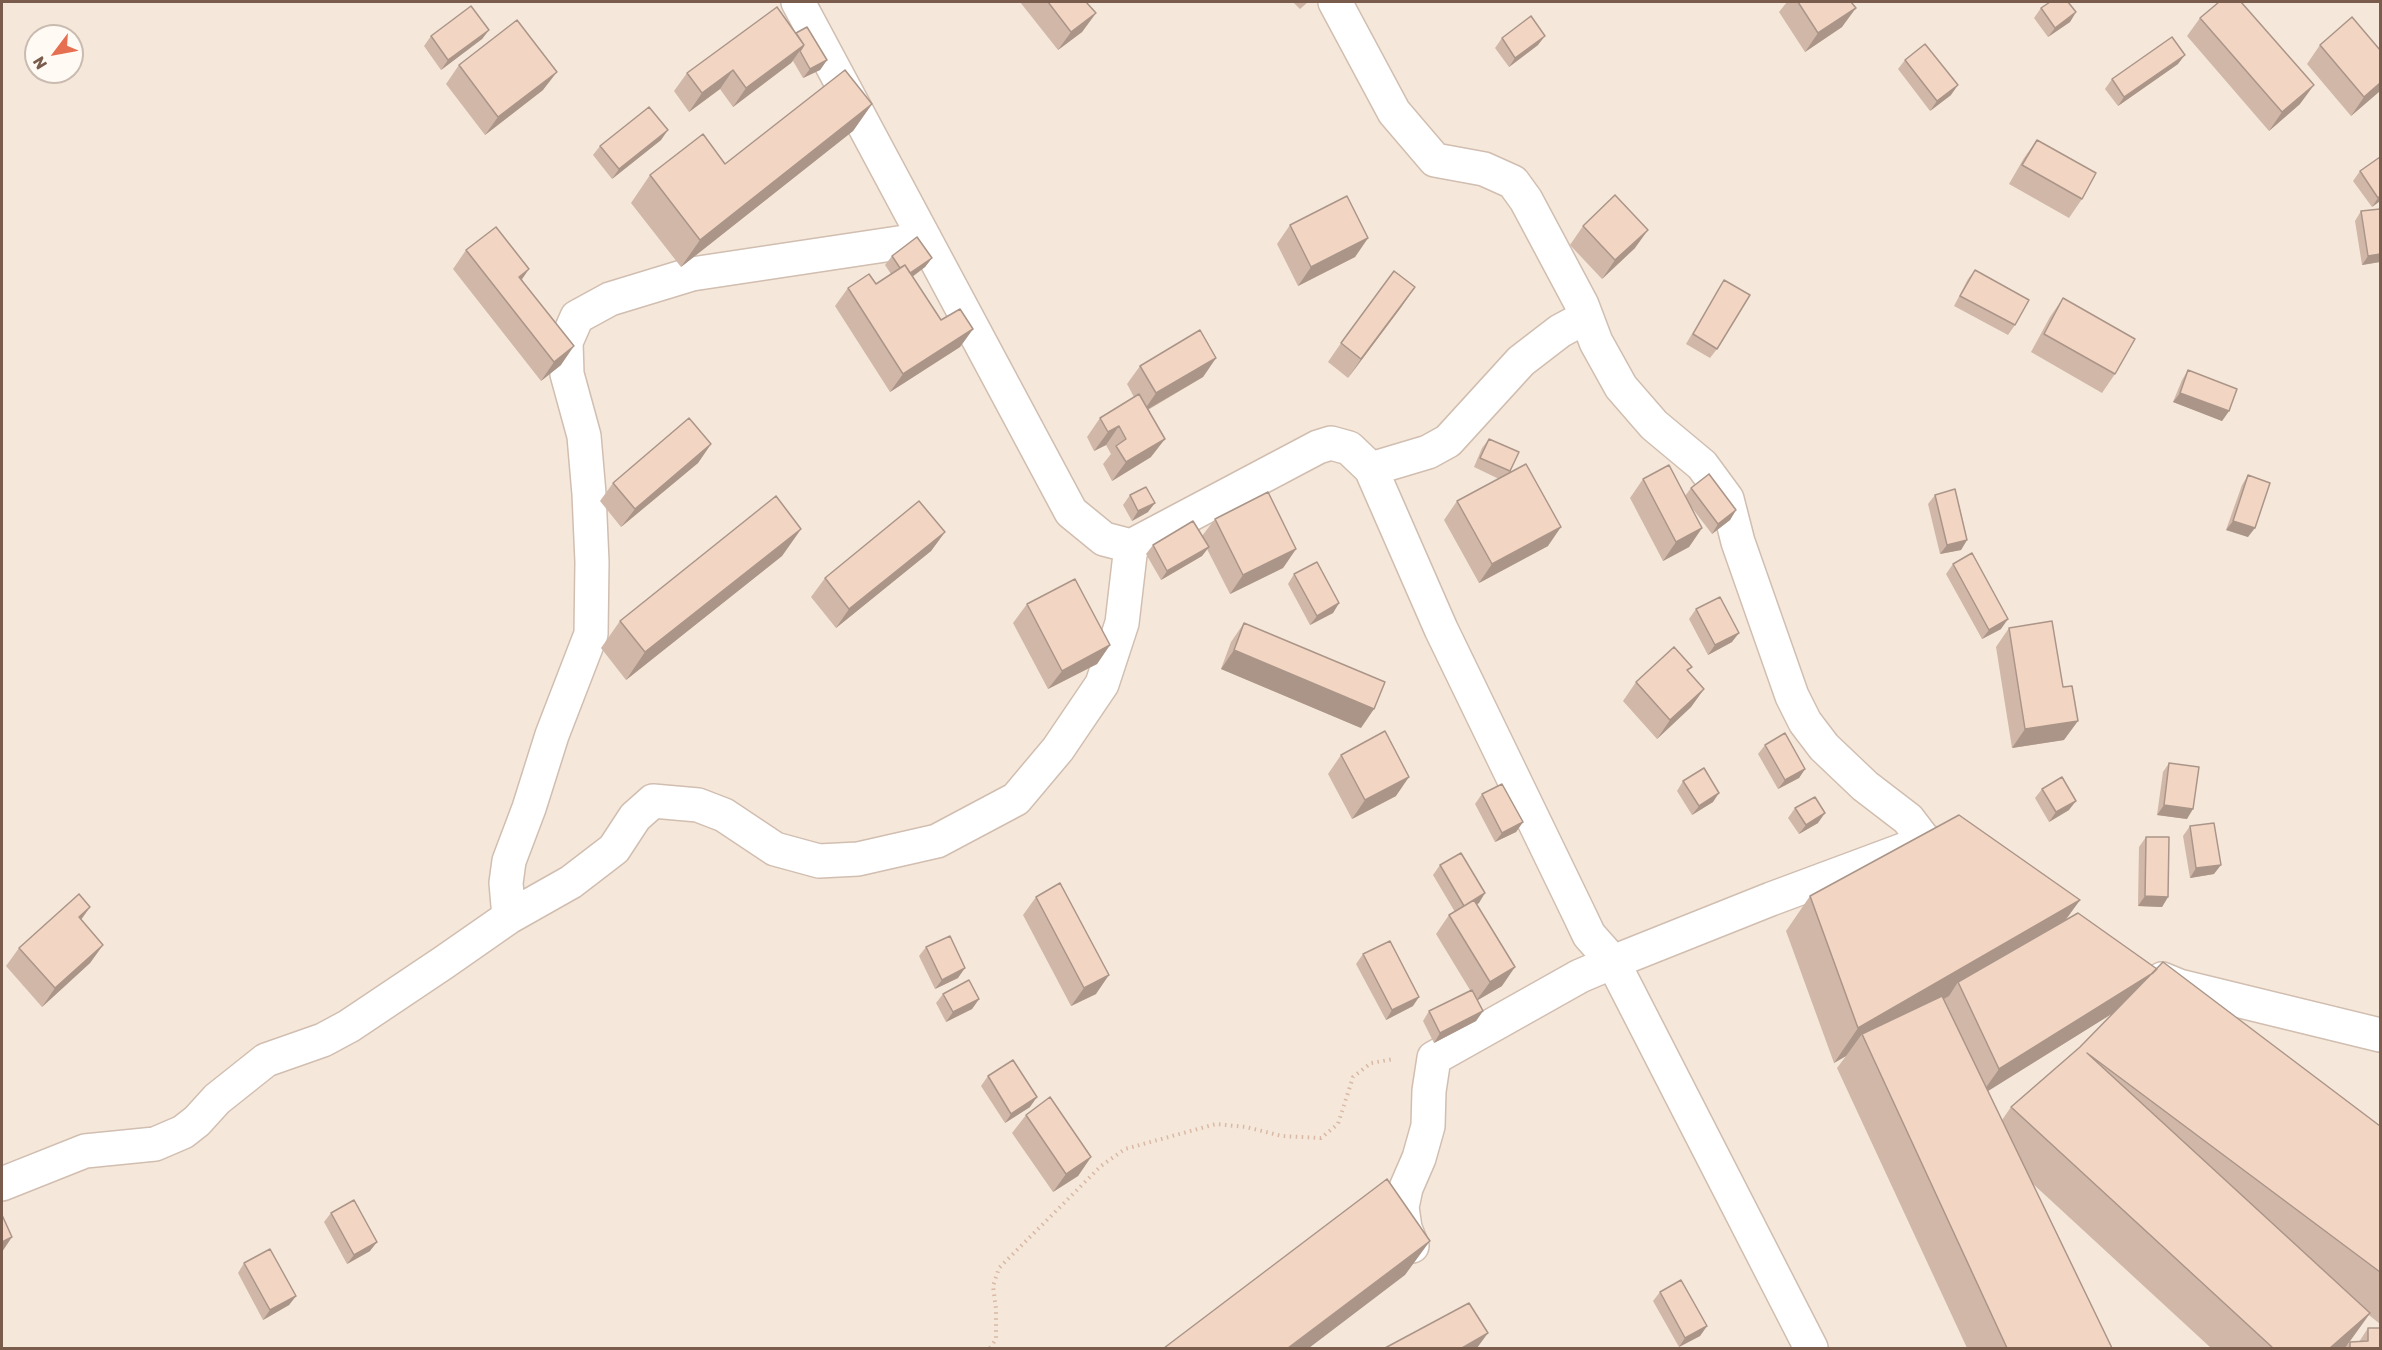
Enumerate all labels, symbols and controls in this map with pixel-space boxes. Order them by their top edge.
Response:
north arrow [24,24,84,84]
text: N [29,53,51,73]

